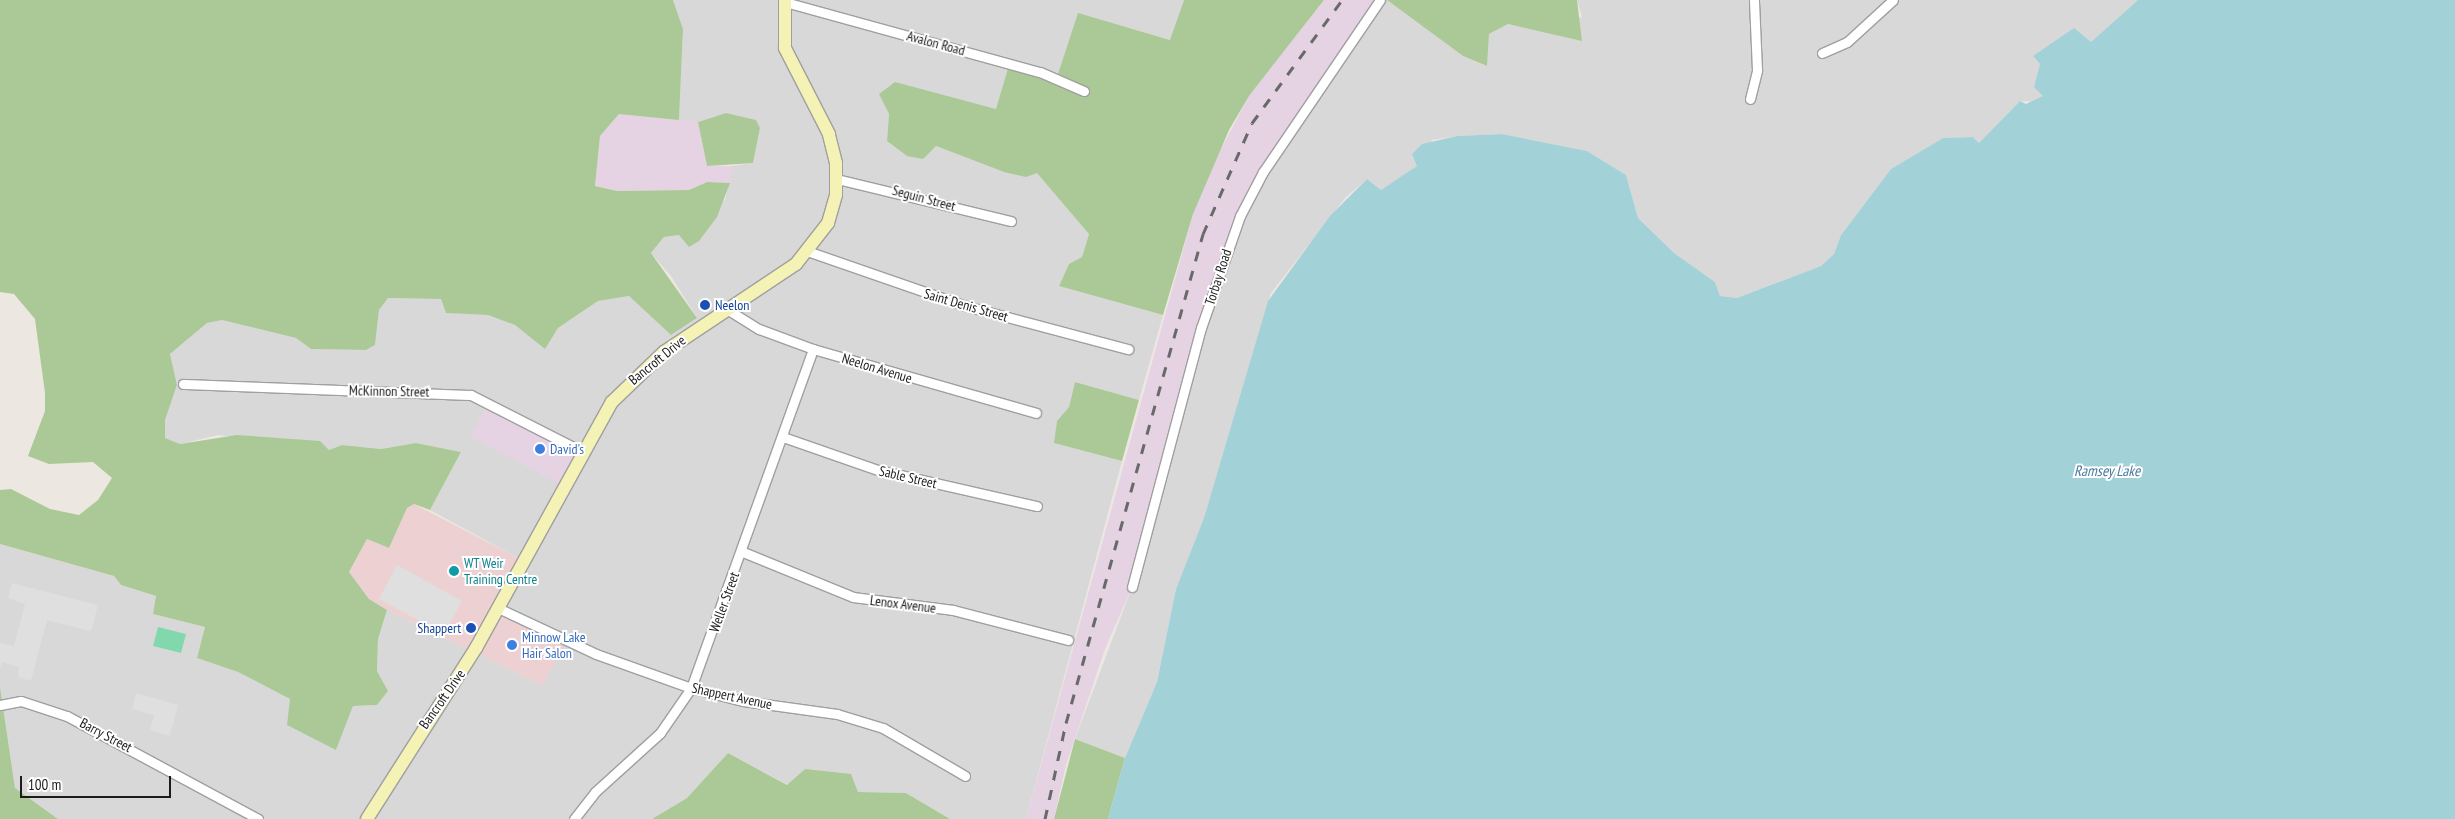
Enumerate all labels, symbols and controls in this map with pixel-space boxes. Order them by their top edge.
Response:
street label: Avalon Road [905,27,967,59]
street label: Seguin Street [890,181,958,215]
street label: Torbay Road [1201,247,1235,307]
street label: Saint Denis Street [922,285,1010,325]
place label: Neelon [715,297,749,313]
marker: Neelon [699,299,711,311]
street label: Bancroft Drive [625,332,689,388]
street label: Neelon Avenue [840,349,914,387]
street label: McKinnon Street [349,382,429,400]
place label: David's [550,441,584,457]
marker: David's [534,443,546,455]
street label: Sable Street [878,462,938,492]
water label: Ramsey Lake [2074,462,2140,480]
place label: WT Weir Training Centre [464,555,537,588]
marker: WT Weir Training Centre [448,565,460,577]
street label: Weller Street [705,570,743,634]
street label: Lenox Avenue [869,592,937,616]
place label: Shappert [417,620,461,636]
marker: Shappert [465,622,477,634]
place label: Minnow Lake Hair Salon [522,629,586,662]
marker: Minnow Lake Hair Salon [506,639,518,651]
street label: Bancroft Drive [415,666,469,732]
street label: Shappert Avenue [690,679,774,713]
street label: Barry Street [77,714,135,756]
scale bar [22,766,174,798]
text: 100 m [28,775,61,794]

